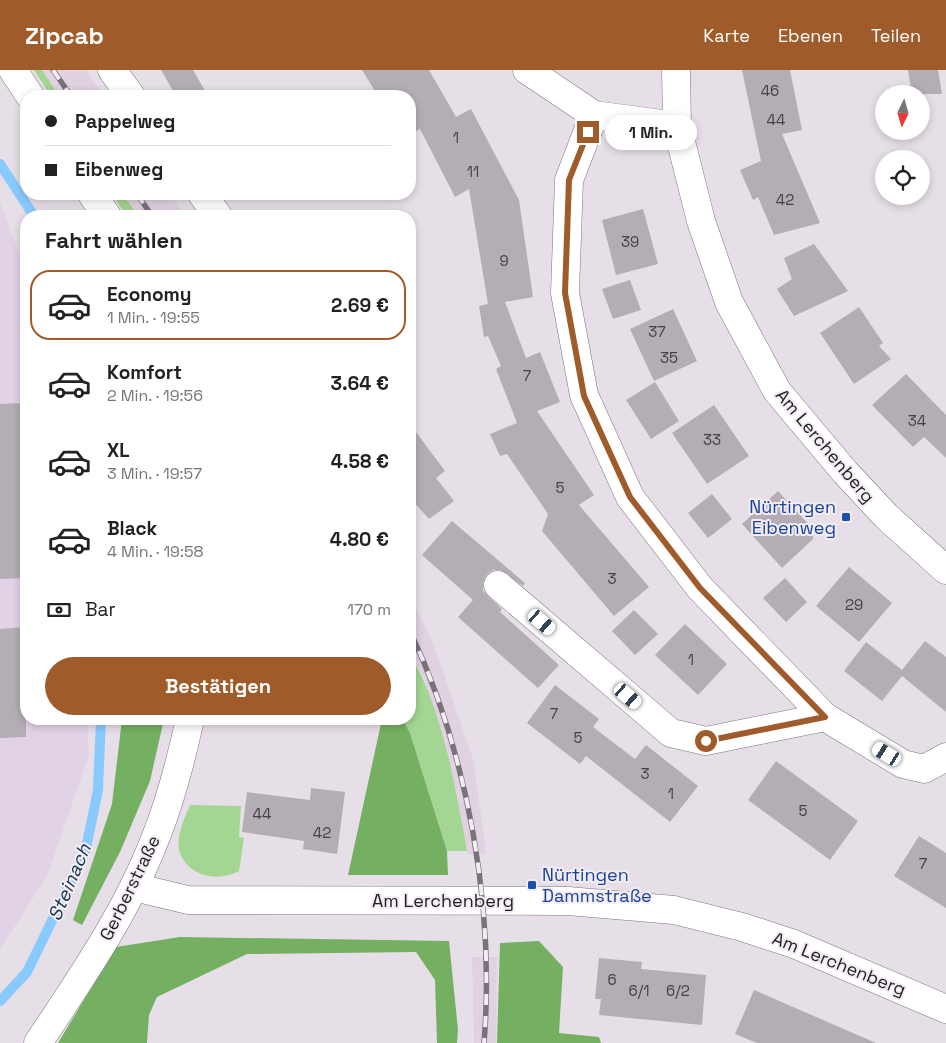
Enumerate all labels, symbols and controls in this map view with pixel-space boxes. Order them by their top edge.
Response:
text: Zipcab [25,20,104,51]
text: Karte [703,24,750,47]
text: Ebenen [778,24,843,47]
text: Teilen [871,24,921,47]
house number: 46 [761,81,779,100]
north arrow [875,85,930,140]
map controls [875,85,930,205]
text: Pappelweg [75,109,175,134]
house number: 44 [767,110,785,129]
callout: 1 Min. [606,114,698,150]
route end [577,121,599,143]
text: 1 Min. [629,122,673,143]
house number: 1 [453,128,459,147]
button: locate [875,150,930,205]
text: Eibenweg [75,157,163,182]
house number: 11 [467,162,479,181]
house number: 42 [776,190,794,209]
text: Fahrt wählen [45,226,183,254]
house number: 39 [621,232,639,251]
house number: 9 [499,251,509,270]
text: Economy [107,282,191,307]
icon: car [47,283,92,328]
text: 2.69 € [331,293,389,318]
text: 1 Min. · 19:55 [107,307,200,328]
house number: 37 [648,322,666,341]
house number: 35 [660,348,678,367]
text: Komfort [107,360,182,385]
icon: car [47,361,92,406]
house number: 7 [523,366,531,385]
text: 3.64 € [330,371,389,396]
street label: Am Lerchenberg [771,384,880,507]
text: 2 Min. · 19:56 [107,385,203,406]
house number: 34 [908,411,926,430]
house number: 33 [703,430,721,449]
text: XL [107,438,130,463]
icon: car [47,439,92,484]
text: 4.58 € [331,449,389,474]
text: 3 Min. · 19:57 [107,463,202,484]
house number: 5 [556,478,565,497]
place label: Nürtingen Eibenweg [749,495,836,539]
marker: Nürtingen Eibenweg [840,511,852,523]
text: Black [107,516,157,541]
icon: car [47,517,92,562]
text: 4.80 € [330,527,389,552]
text: 4 Min. · 19:58 [107,541,204,562]
house number: 3 [607,569,617,588]
house number: 29 [845,595,863,614]
icon: cash [45,596,73,624]
text: Bar [85,597,116,622]
text: 170 m [347,599,391,620]
car [525,606,558,638]
house number: 1 [688,650,694,669]
button: Bestätigen [45,657,391,715]
car [611,680,644,712]
house number: 7 [550,704,558,723]
house number: 5 [574,728,583,747]
route start [695,730,717,752]
car [870,740,903,768]
house number: 3 [640,764,650,783]
house number: 1 [668,784,674,803]
house number: 5 [799,801,808,820]
house number: 44 [253,804,271,823]
house number: 42 [313,823,331,842]
street label: Gerberstraße [94,831,165,944]
water label: Steinach [42,840,97,924]
house number: 7 [919,854,927,873]
place label: Nürtingen Dammstraße [542,863,652,907]
marker: Nürtingen Dammstraße [526,879,538,891]
street label: Am Lerchenberg [372,889,514,912]
street label: Am Lerchenberg [769,926,909,1001]
house number: 6 [607,970,617,989]
house number: 6/1 [628,981,650,1000]
house number: 6/2 [666,981,690,1000]

